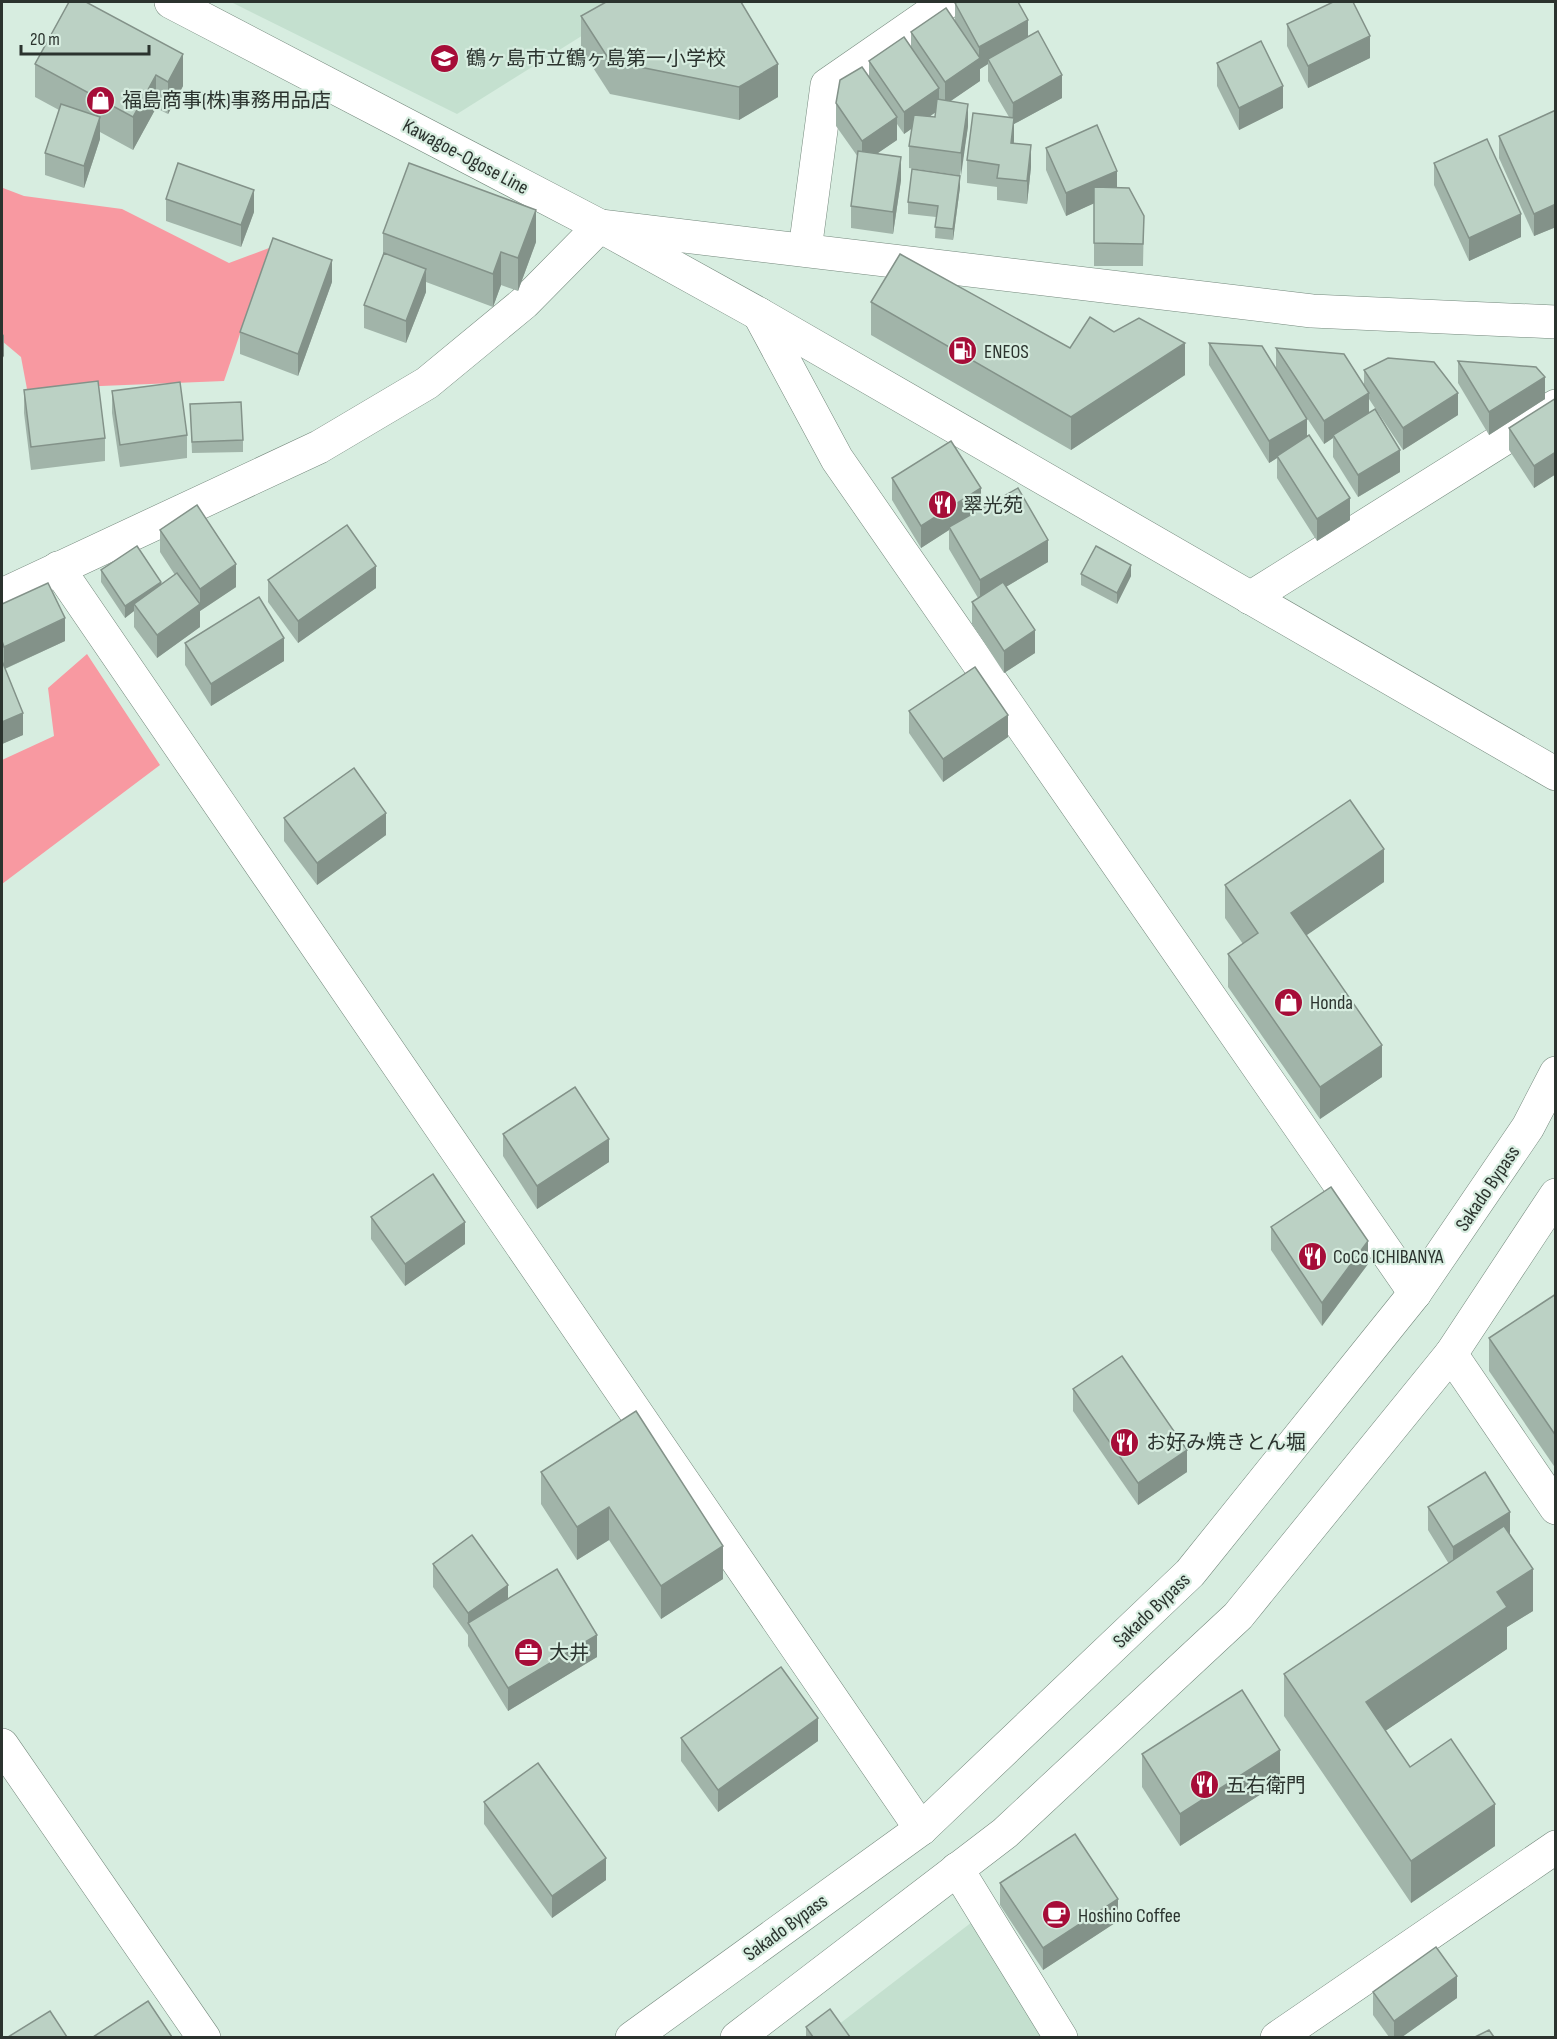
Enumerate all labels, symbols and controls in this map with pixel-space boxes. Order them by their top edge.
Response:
scale bar [21,18,148,56]
text: 20 m [30,29,60,50]
school or university icon: 鶴ヶ島市立鶴ヶ島第一小学校 [429,42,461,74]
place label: 鶴ヶ島市立鶴ヶ島第一小学校 [466,47,726,71]
shop icon: 福島商事(株)事務用品店 [85,84,117,116]
place label: 福島商事(株)事務用品店 [122,89,331,113]
street label: Kawagoe-Ogose Line [399,114,533,200]
fuel station icon: ENEOS [947,335,979,367]
place label: ENEOS [984,340,1029,364]
restaurant icon: 翠光苑 [926,489,958,521]
place label: 翠光苑 [963,494,1023,518]
shop icon: Honda [1273,986,1305,1018]
place label: Honda [1310,991,1353,1015]
street label: Sakado Bypass [1450,1141,1525,1236]
restaurant icon: CoCo ICHIBANYA [1296,1240,1328,1272]
place label: CoCo ICHIBANYA [1333,1245,1444,1269]
restaurant icon: お好み焼きとん堀 [1109,1426,1141,1458]
place label: お好み焼きとん堀 [1146,1431,1306,1455]
street label: Sakado Bypass [1108,1568,1195,1653]
office icon: 大井 [512,1636,544,1668]
place label: 大井 [549,1641,589,1665]
restaurant icon: 五右衛門 [1189,1769,1221,1801]
place label: 五右衛門 [1226,1774,1306,1798]
street label: Sakado Bypass [739,1889,832,1966]
cafe icon: Hoshino Coffee [1041,1899,1073,1931]
place label: Hoshino Coffee [1078,1904,1181,1928]

